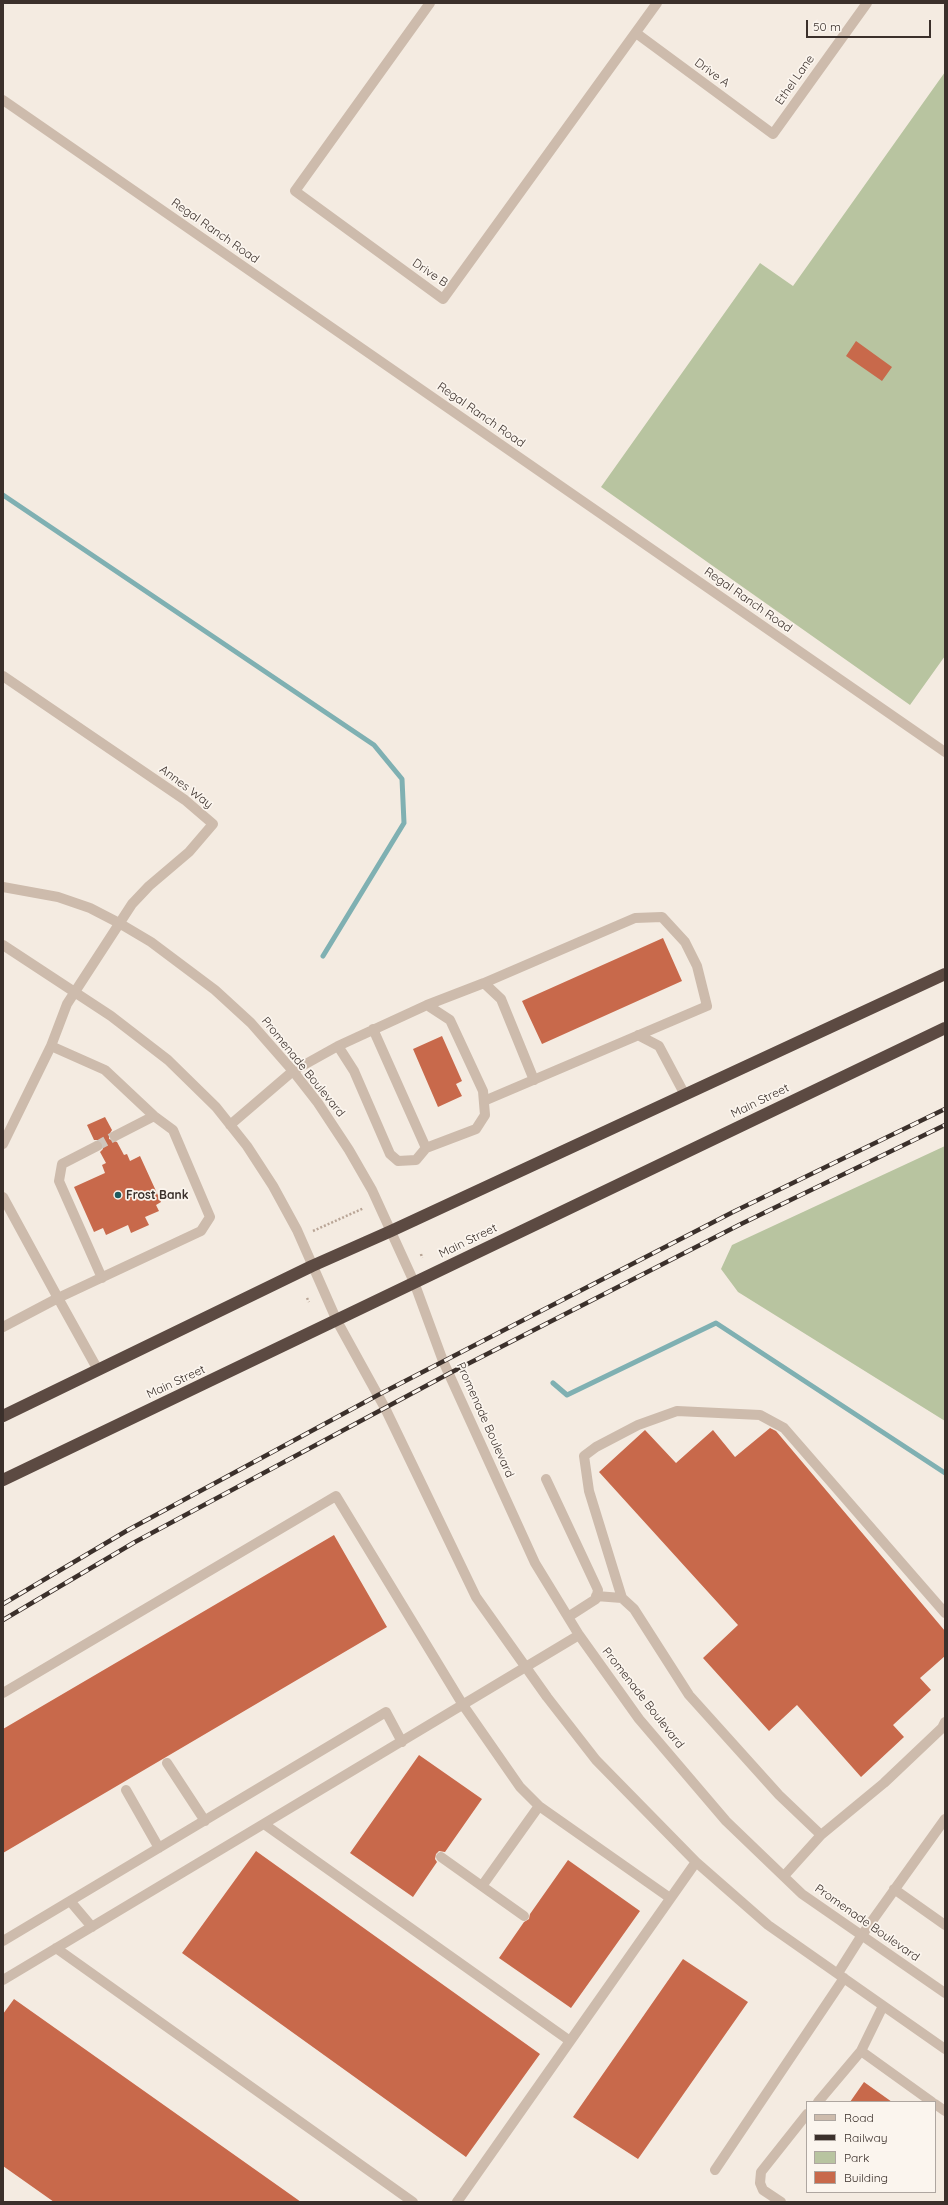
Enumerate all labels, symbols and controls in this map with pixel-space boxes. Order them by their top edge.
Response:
scale bar [808,12,933,38]
text: 50 m [813,19,841,34]
street label: Ethel Lane [773,52,817,108]
street label: Drive A [692,55,732,91]
street label: Regal Ranch Road [168,195,262,267]
street label: Drive B [409,256,451,290]
street label: Regal Ranch Road [434,379,528,451]
street label: Regal Ranch Road [701,564,795,636]
street label: Annes Way [157,762,215,812]
street label: Promenade Boulevard [258,1014,348,1120]
street label: Main Street [729,1081,791,1121]
place label: Frost Bank [126,1188,188,1202]
marker: Frost Bank [113,1190,123,1200]
street label: Main Street [437,1221,499,1261]
street label: Promenade Boulevard [453,1360,517,1480]
street label: Main Street [145,1362,207,1402]
street label: Promenade Boulevard [599,1645,687,1751]
street label: Promenade Boulevard [812,1881,922,1965]
legend [806,2101,936,2193]
text: Road [844,2110,874,2125]
text: Railway [844,2130,888,2145]
text: Park [844,2150,869,2165]
text: Building [844,2170,888,2185]

